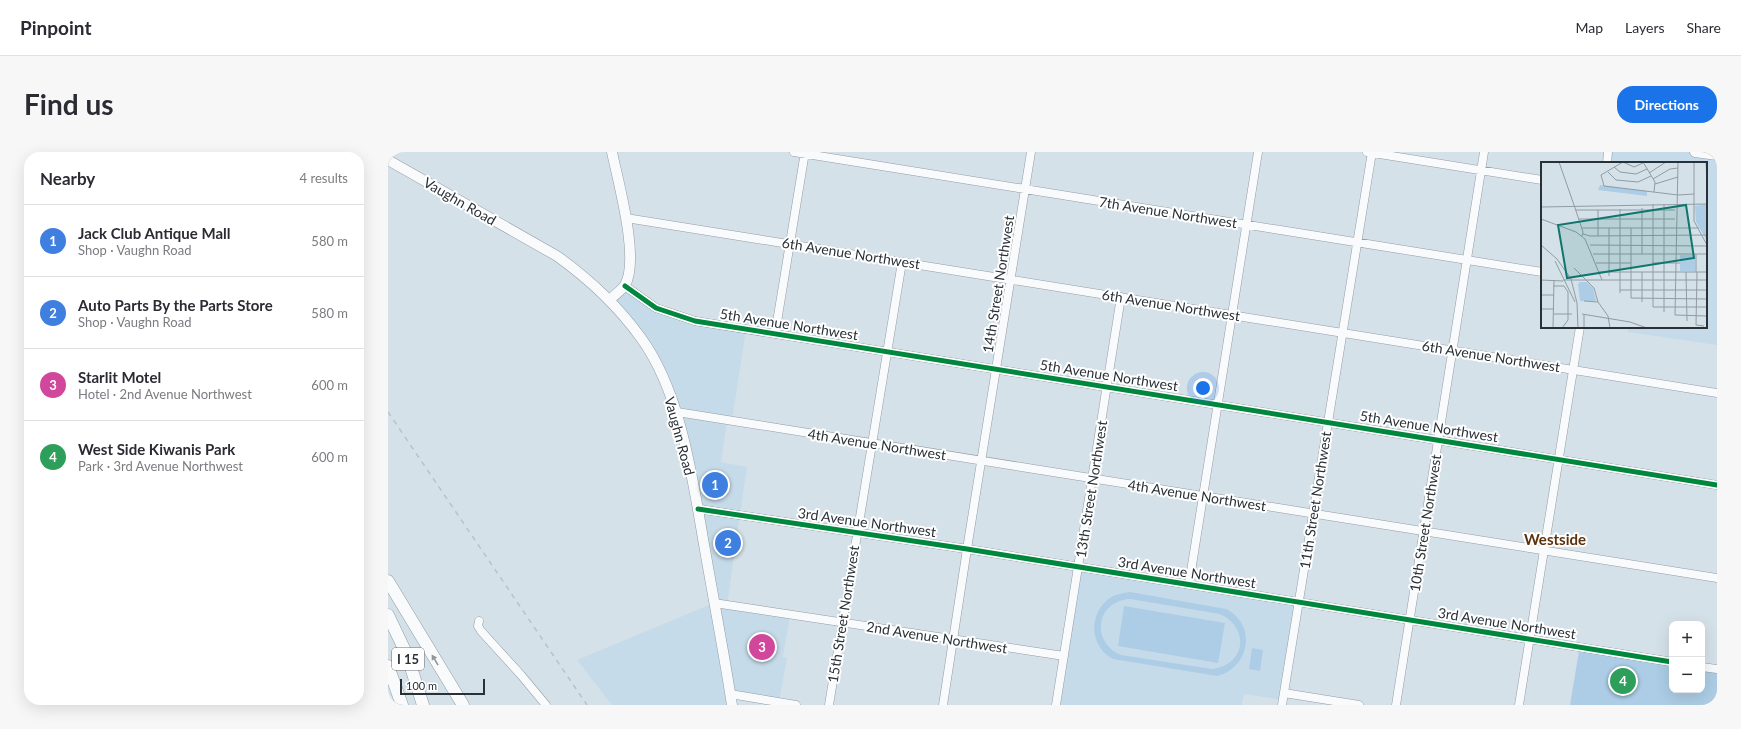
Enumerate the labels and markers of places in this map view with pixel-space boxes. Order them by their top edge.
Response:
pin: 1 [702,470,728,500]
pin: 2 [715,528,741,558]
pin: 3 [749,632,775,662]
pin: 4 [1610,666,1636,696]

